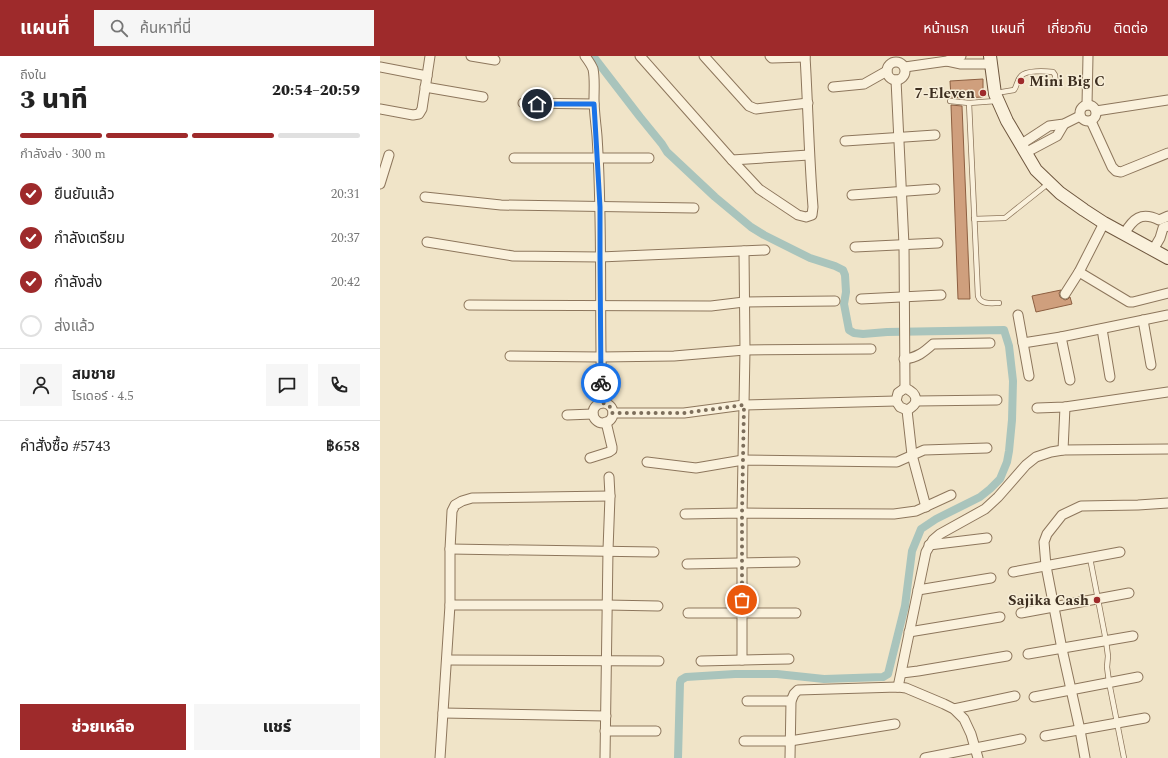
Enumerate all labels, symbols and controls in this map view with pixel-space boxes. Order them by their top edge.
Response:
search box [94,10,374,46]
text: แผนที่ [20,14,70,43]
icon: search [108,17,130,39]
text: ค้นหาที่นี่ [140,17,191,40]
text: หน้าแรก [923,18,969,39]
text: แผนที่ [991,18,1025,39]
text: เกี่ยวกับ [1047,18,1092,39]
text: ติดต่อ [1114,18,1148,39]
text: ถึงใน [20,65,46,85]
place label: Mini Big C [1029,70,1105,93]
marker: Mini Big C [1016,76,1026,86]
text: 20:54–20:59 [272,79,360,102]
text: 3 นาที [20,80,88,120]
place label: 7-Eleven [915,82,975,105]
pin [520,87,554,121]
marker: 7-Eleven [978,88,988,98]
icon: home [526,93,548,115]
text: กำลังส่ง · 300 m [20,144,106,164]
icon: check [20,183,42,205]
text: ยืนยันแล้ว [54,183,115,206]
text: 20:31 [331,184,360,204]
icon: check [20,227,42,249]
text: กำลังเตรียม [54,227,125,250]
text: 20:37 [331,228,360,248]
icon: check [20,271,42,293]
text: กำลังส่ง [54,271,102,294]
text: 20:42 [331,272,360,292]
text: ส่งแล้ว [54,315,95,338]
text: สมชาย [72,363,116,386]
courier [581,363,621,403]
button: person [20,364,62,406]
button: chat [266,364,308,406]
button: phone [318,364,360,406]
icon: bike [590,372,612,394]
text: ไรเดอร์ · 4.5 [72,386,134,406]
text: คำสั่งซื้อ #5743 [20,435,110,458]
text: ฿658 [326,435,360,458]
pin [725,583,759,617]
icon: bag [731,589,753,611]
place label: Sajika Cash [1008,589,1089,612]
marker: Sajika Cash [1092,595,1102,605]
button: ช่วยเหลือ [20,704,186,750]
button: แชร์ [194,704,360,750]

